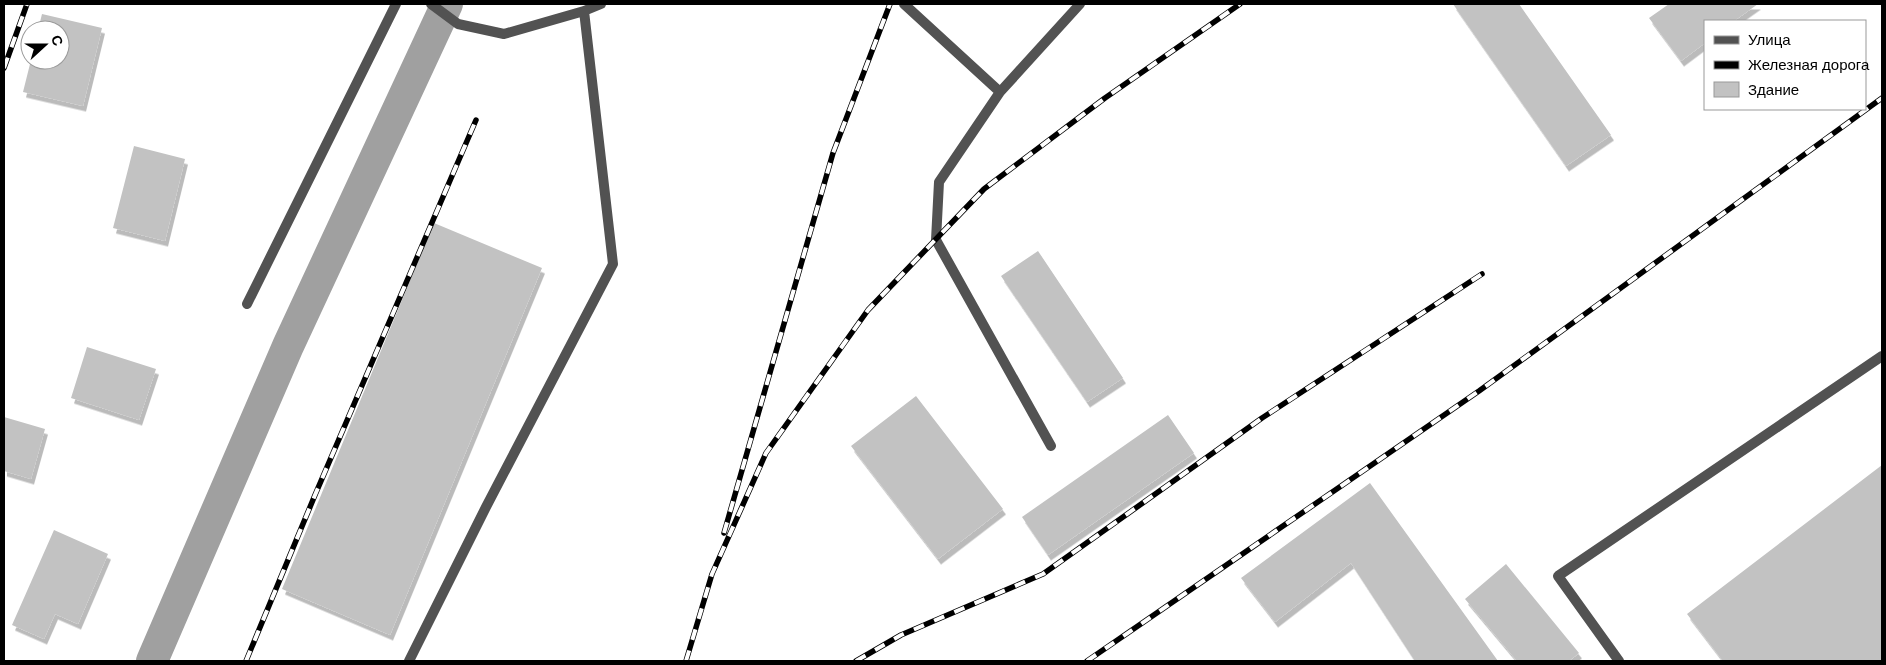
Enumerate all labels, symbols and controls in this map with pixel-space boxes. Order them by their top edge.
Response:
north arrow [20,20,70,70]
legend [1704,20,1866,110]
text: Улица [1748,31,1791,48]
text: С [48,33,66,48]
text: Железная дорога [1748,56,1870,73]
text: Здание [1748,81,1799,98]

